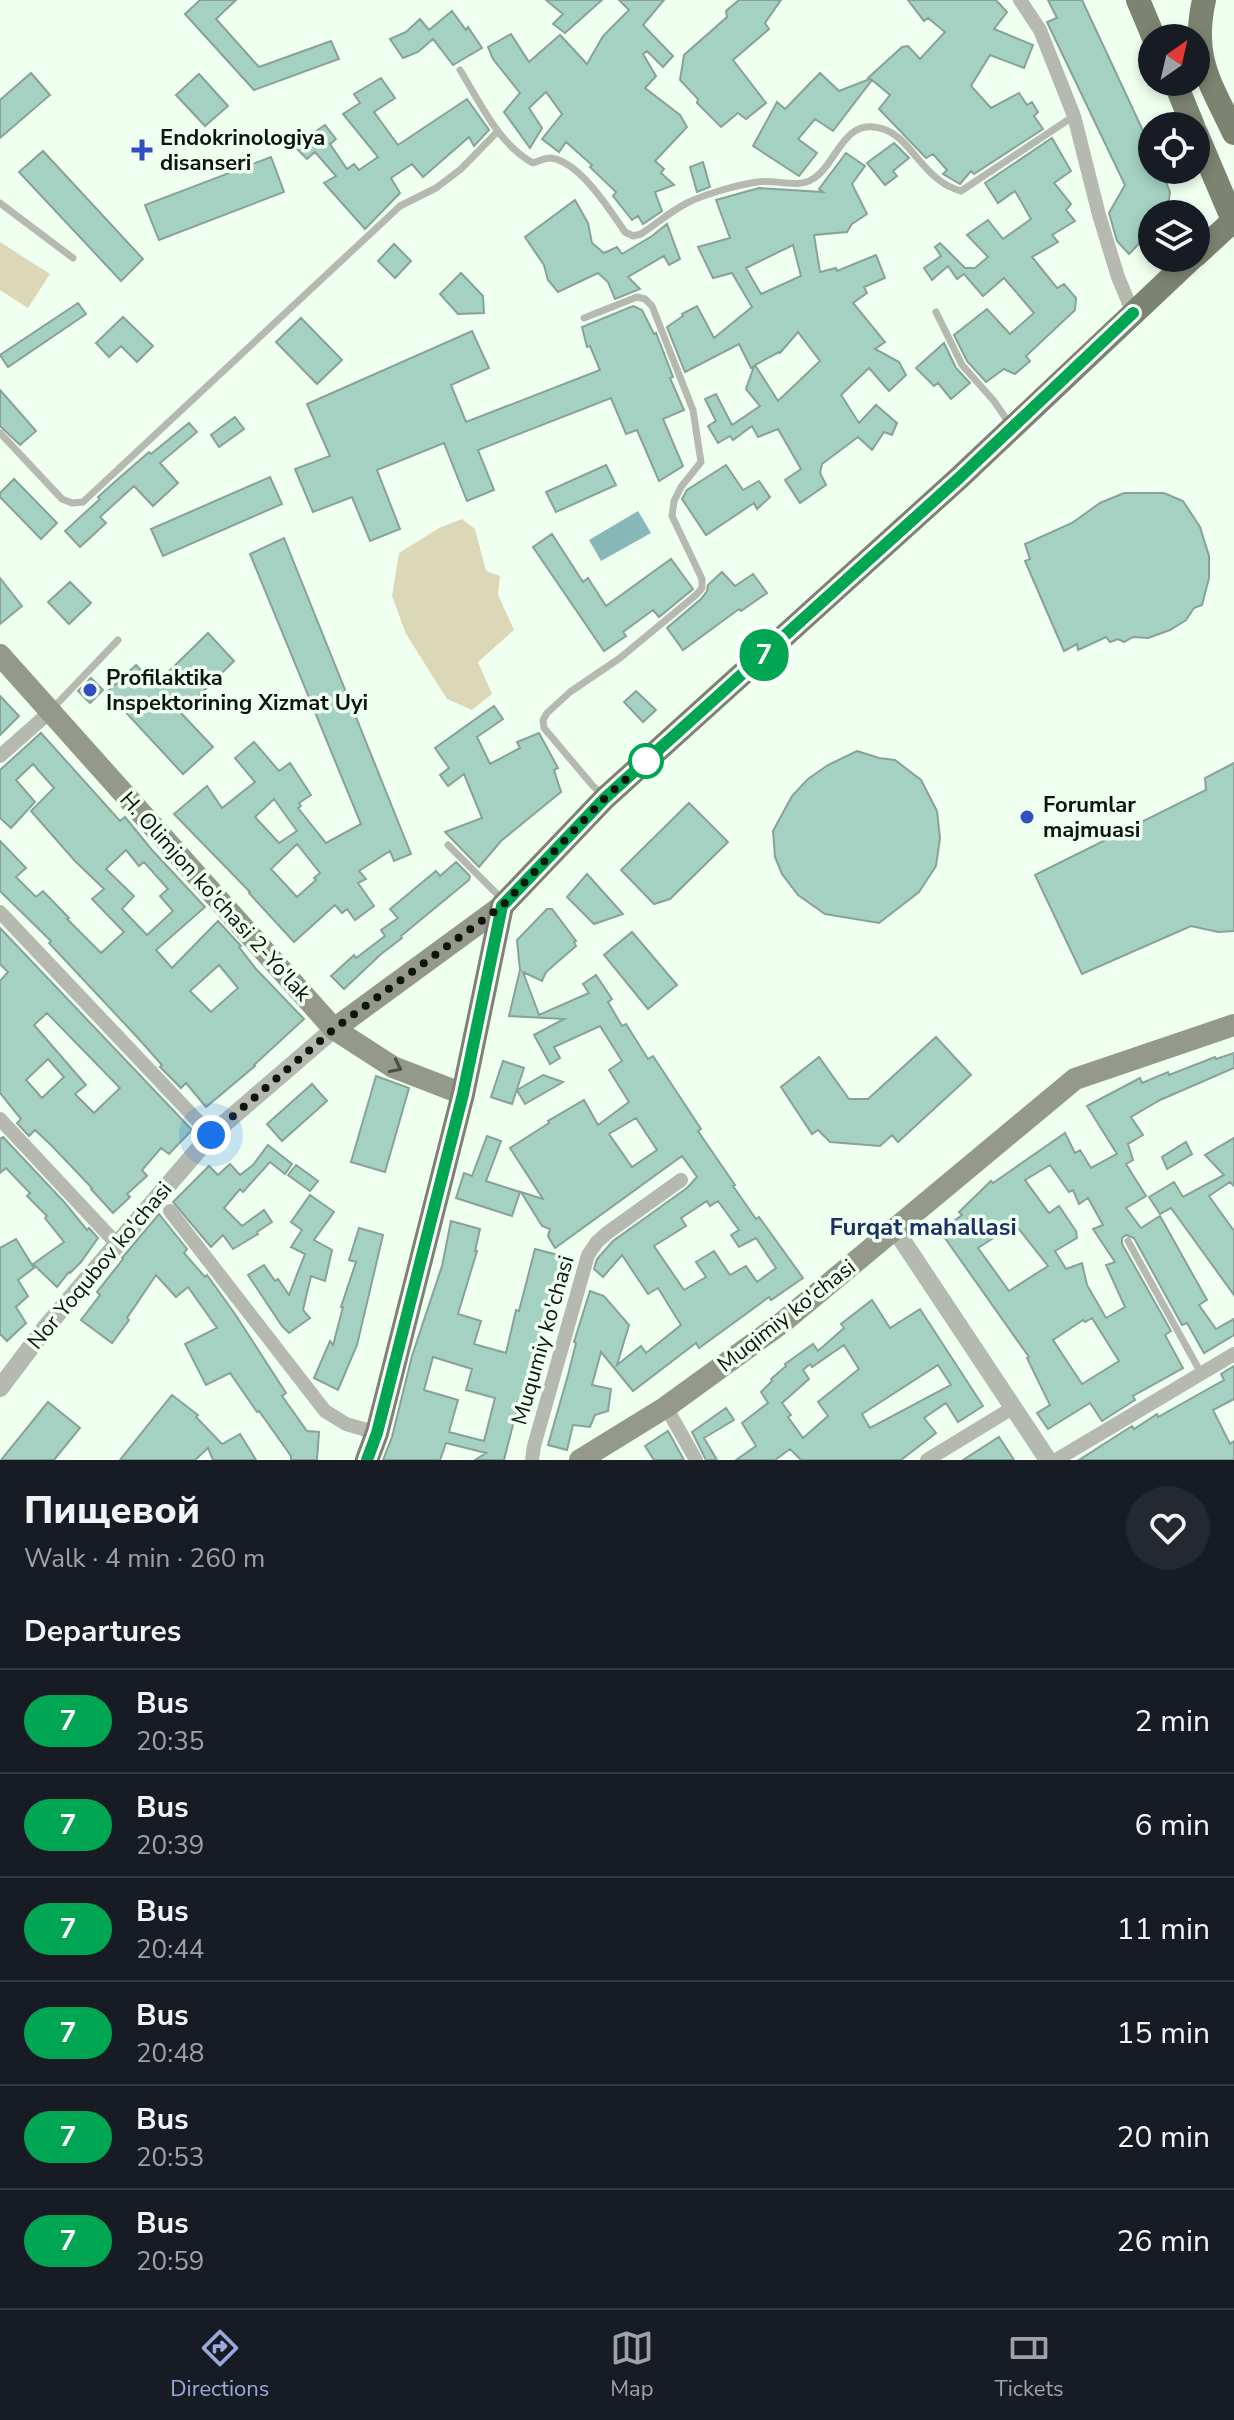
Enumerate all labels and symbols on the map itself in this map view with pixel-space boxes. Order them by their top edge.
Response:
north arrow [1138,24,1210,96]
place label: Endokrinologiya disanseri [160,123,325,178]
marker: Endokrinologiya disanseri [131,139,153,161]
line badge: 7 [738,629,790,681]
place label: Profilaktika Inspektorining Xizmat Uyi [106,663,368,718]
marker: Profilaktika Inspektorining Xizmat Uyi [81,681,99,699]
unlabelled marker [629,744,663,778]
street label: H. Olimjon ko'chasi 2-Yo'lak [113,785,318,1009]
place label: Forumlar majmuasi [1043,790,1140,845]
marker: Forumlar majmuasi [1018,808,1036,826]
one-way arrow [388,1057,403,1073]
your location [191,1115,231,1155]
street label: Nor Yoqubov ko'chasi [21,1175,179,1356]
district label: Furqat mahallasi [829,1211,1017,1243]
street label: Muqumiy ko'chasi [504,1252,582,1429]
street label: Muqimiy ko'chasi [711,1252,862,1379]

